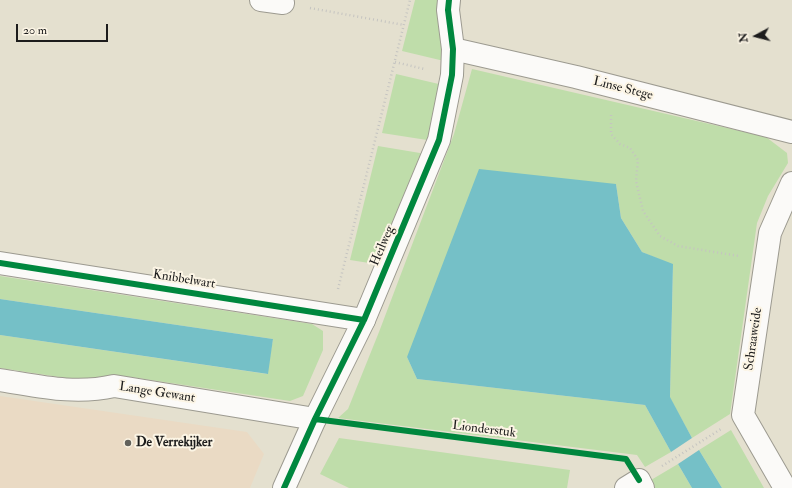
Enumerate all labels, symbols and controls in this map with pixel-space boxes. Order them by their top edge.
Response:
scale bar [18,16,110,42]
north arrow [736,16,776,56]
text: 20 m [23,23,47,38]
text: N [737,32,751,43]
street label: Linse Stege [592,74,654,104]
street label: Heilweg [368,223,398,269]
street label: Knibbelwart [152,267,216,293]
street label: Schraaweide [742,307,766,371]
street label: Lange Gewant [118,379,196,407]
street label: Lionderstuk [451,418,517,442]
place label: De Verrekijker [136,435,212,451]
marker: De Verrekijker [123,438,133,448]

